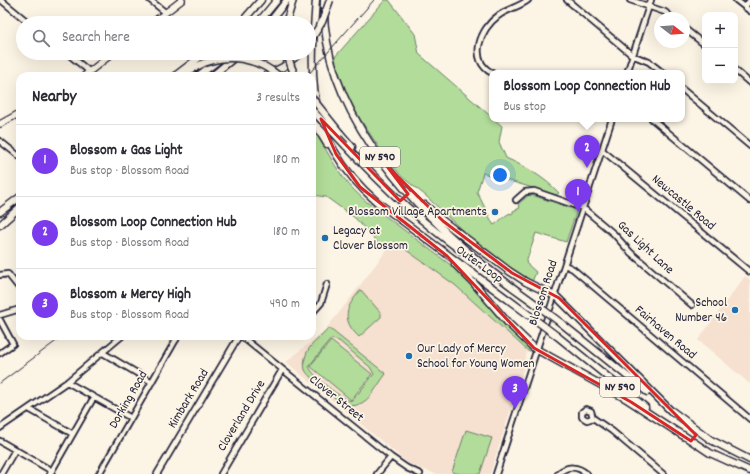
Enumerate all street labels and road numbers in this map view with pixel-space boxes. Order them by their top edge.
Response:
road number: NY 590 [360,147,400,167]
street label: Newcastle Road [647,171,719,235]
street label: Gas Light Lane [612,217,678,279]
street label: Outer Loop [451,241,507,289]
street label: Blossom Road [524,258,564,328]
street label: Fairhaven Road [630,301,700,365]
street label: Kimbark Road [164,366,214,432]
street label: Dorking Road [105,368,153,432]
street label: Clover Street [304,371,368,427]
street label: Cloverland Drive [213,376,271,455]
road number: NY 590 [600,377,640,397]

